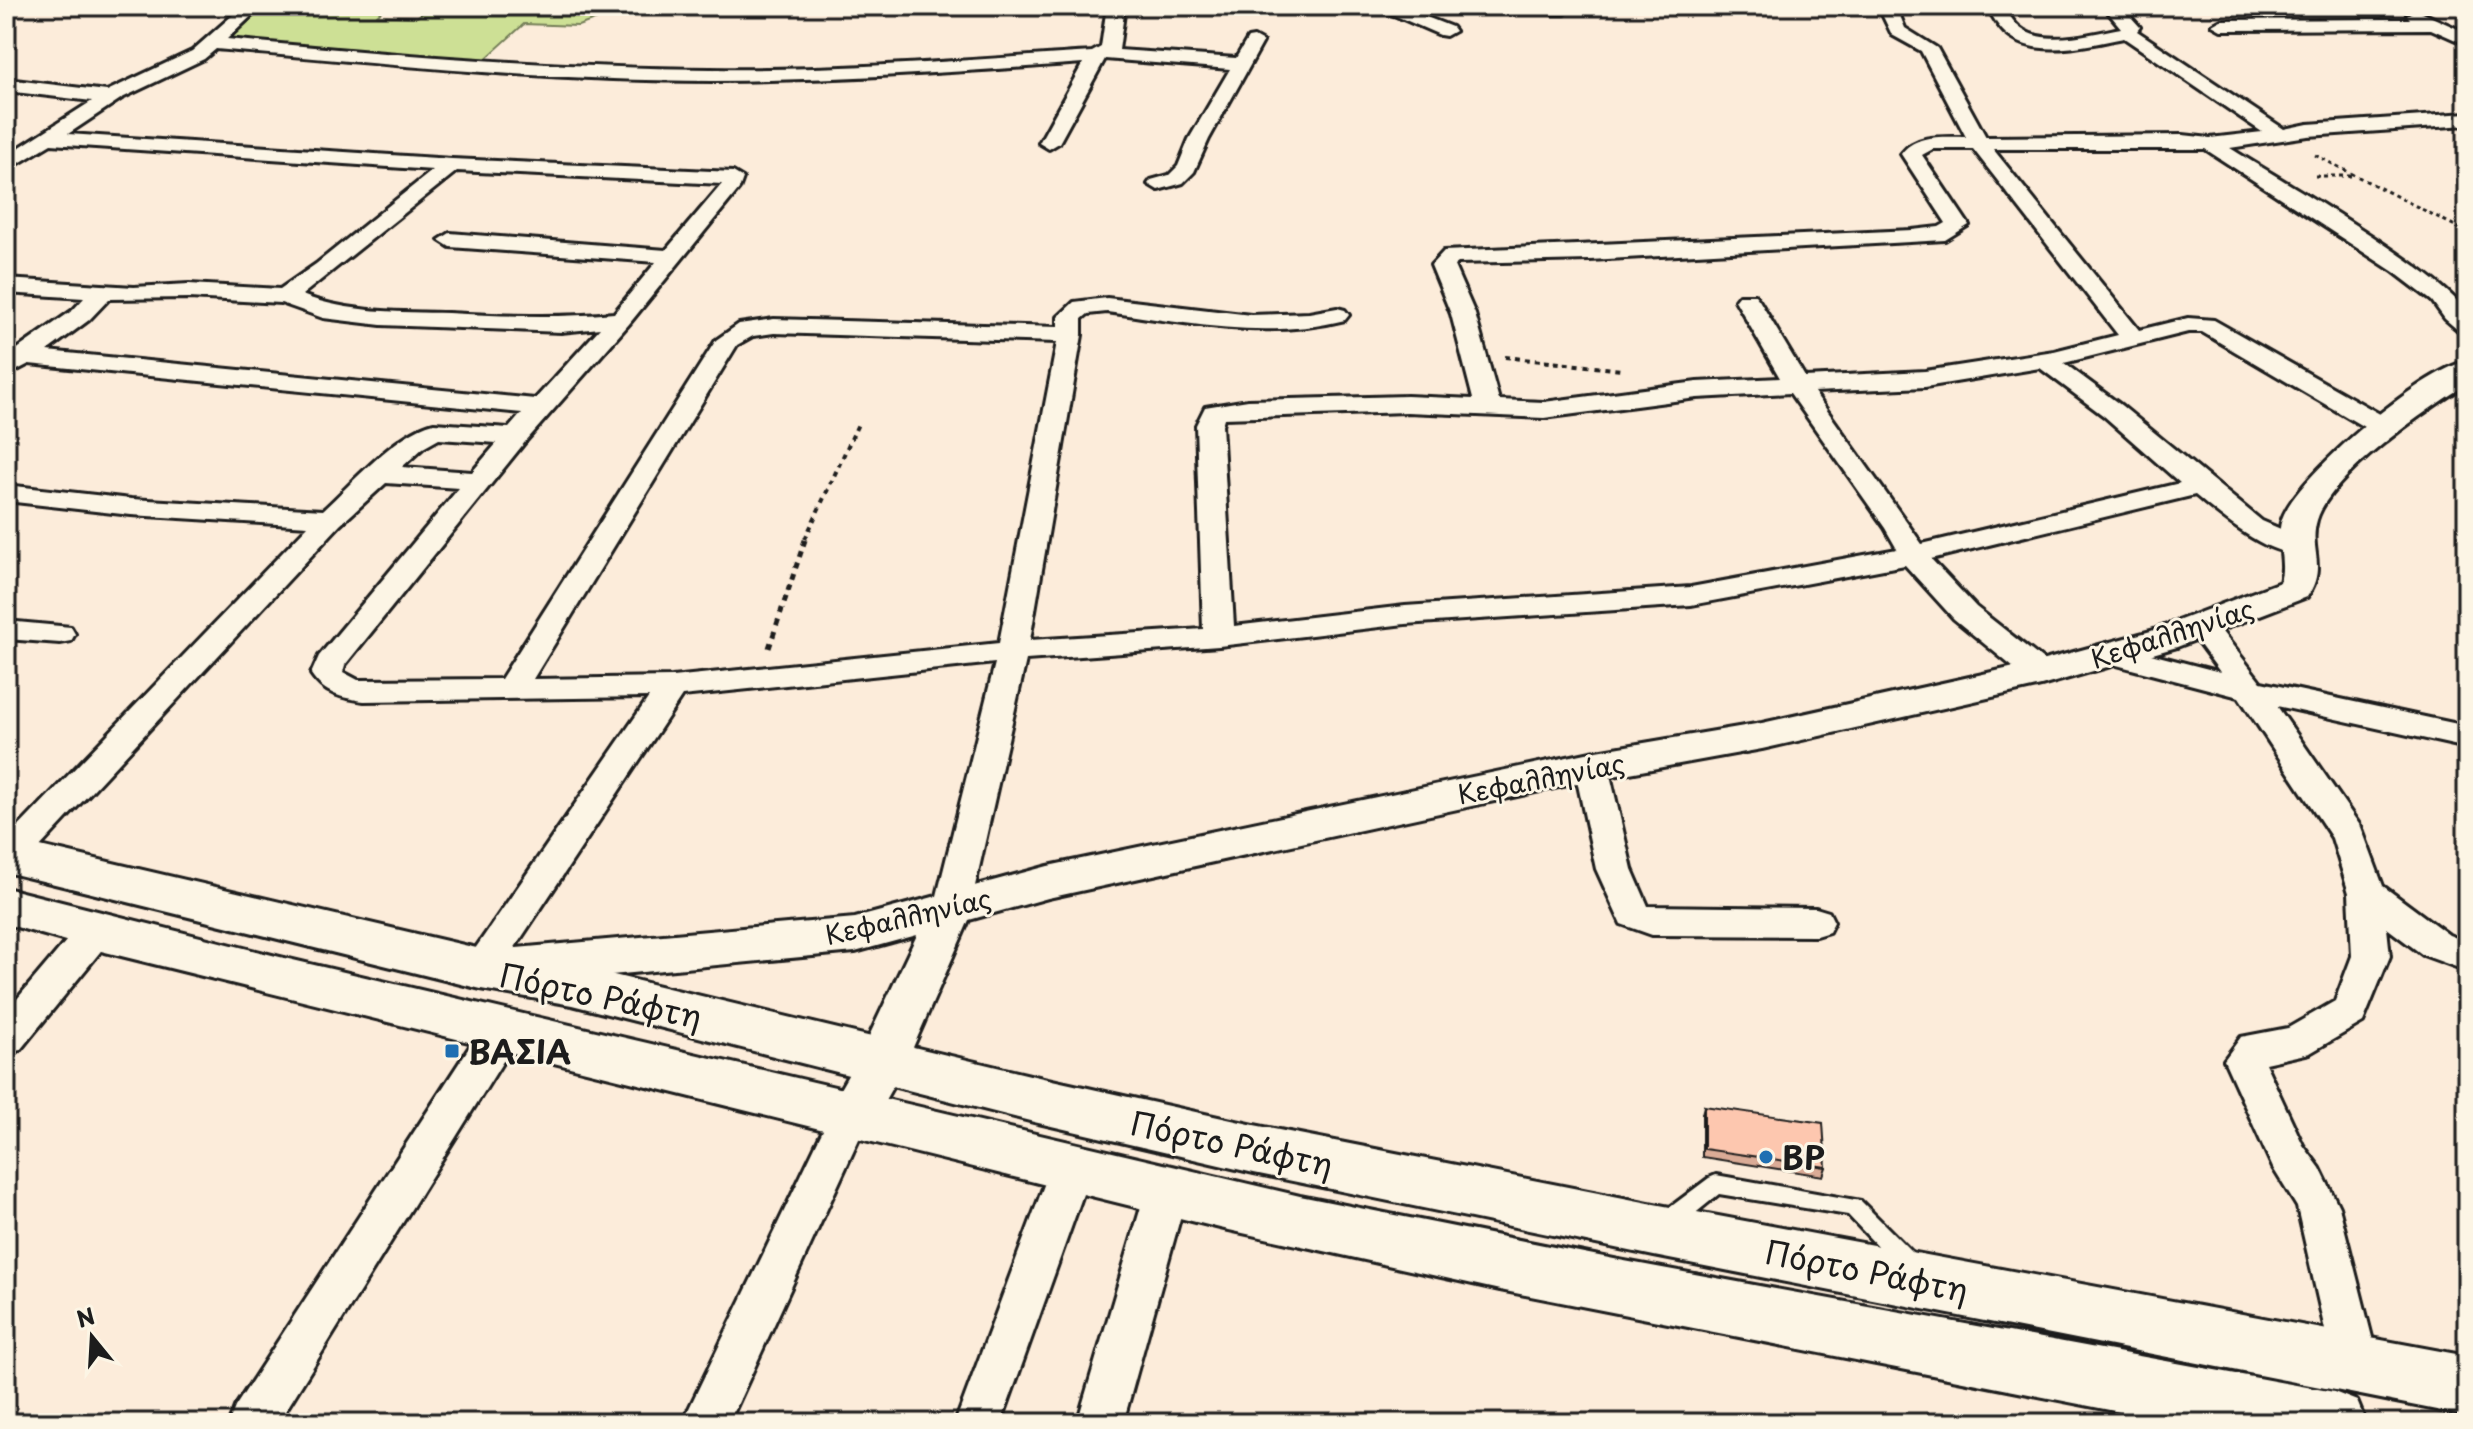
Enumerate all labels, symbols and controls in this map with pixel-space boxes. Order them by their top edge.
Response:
street label: Κεφαλληνίας [2085,588,2259,678]
street label: Κεφαλληνίας [1454,743,1628,813]
street label: Κεφαλληνίας [821,878,995,954]
street label: Πόρτο Ράφτη [495,950,707,1040]
place label: ΒΑΣΙΑ [468,1027,571,1075]
marker: ΒΑΣΙΑ [443,1042,461,1060]
street label: Πόρτο Ράφτη [1126,1098,1338,1188]
place label: BP [1782,1133,1825,1181]
marker: BP [1757,1148,1775,1166]
street label: Πόρτο Ράφτη [1761,1227,1973,1313]
north arrow [52,1297,132,1377]
text: N [72,1298,99,1335]

